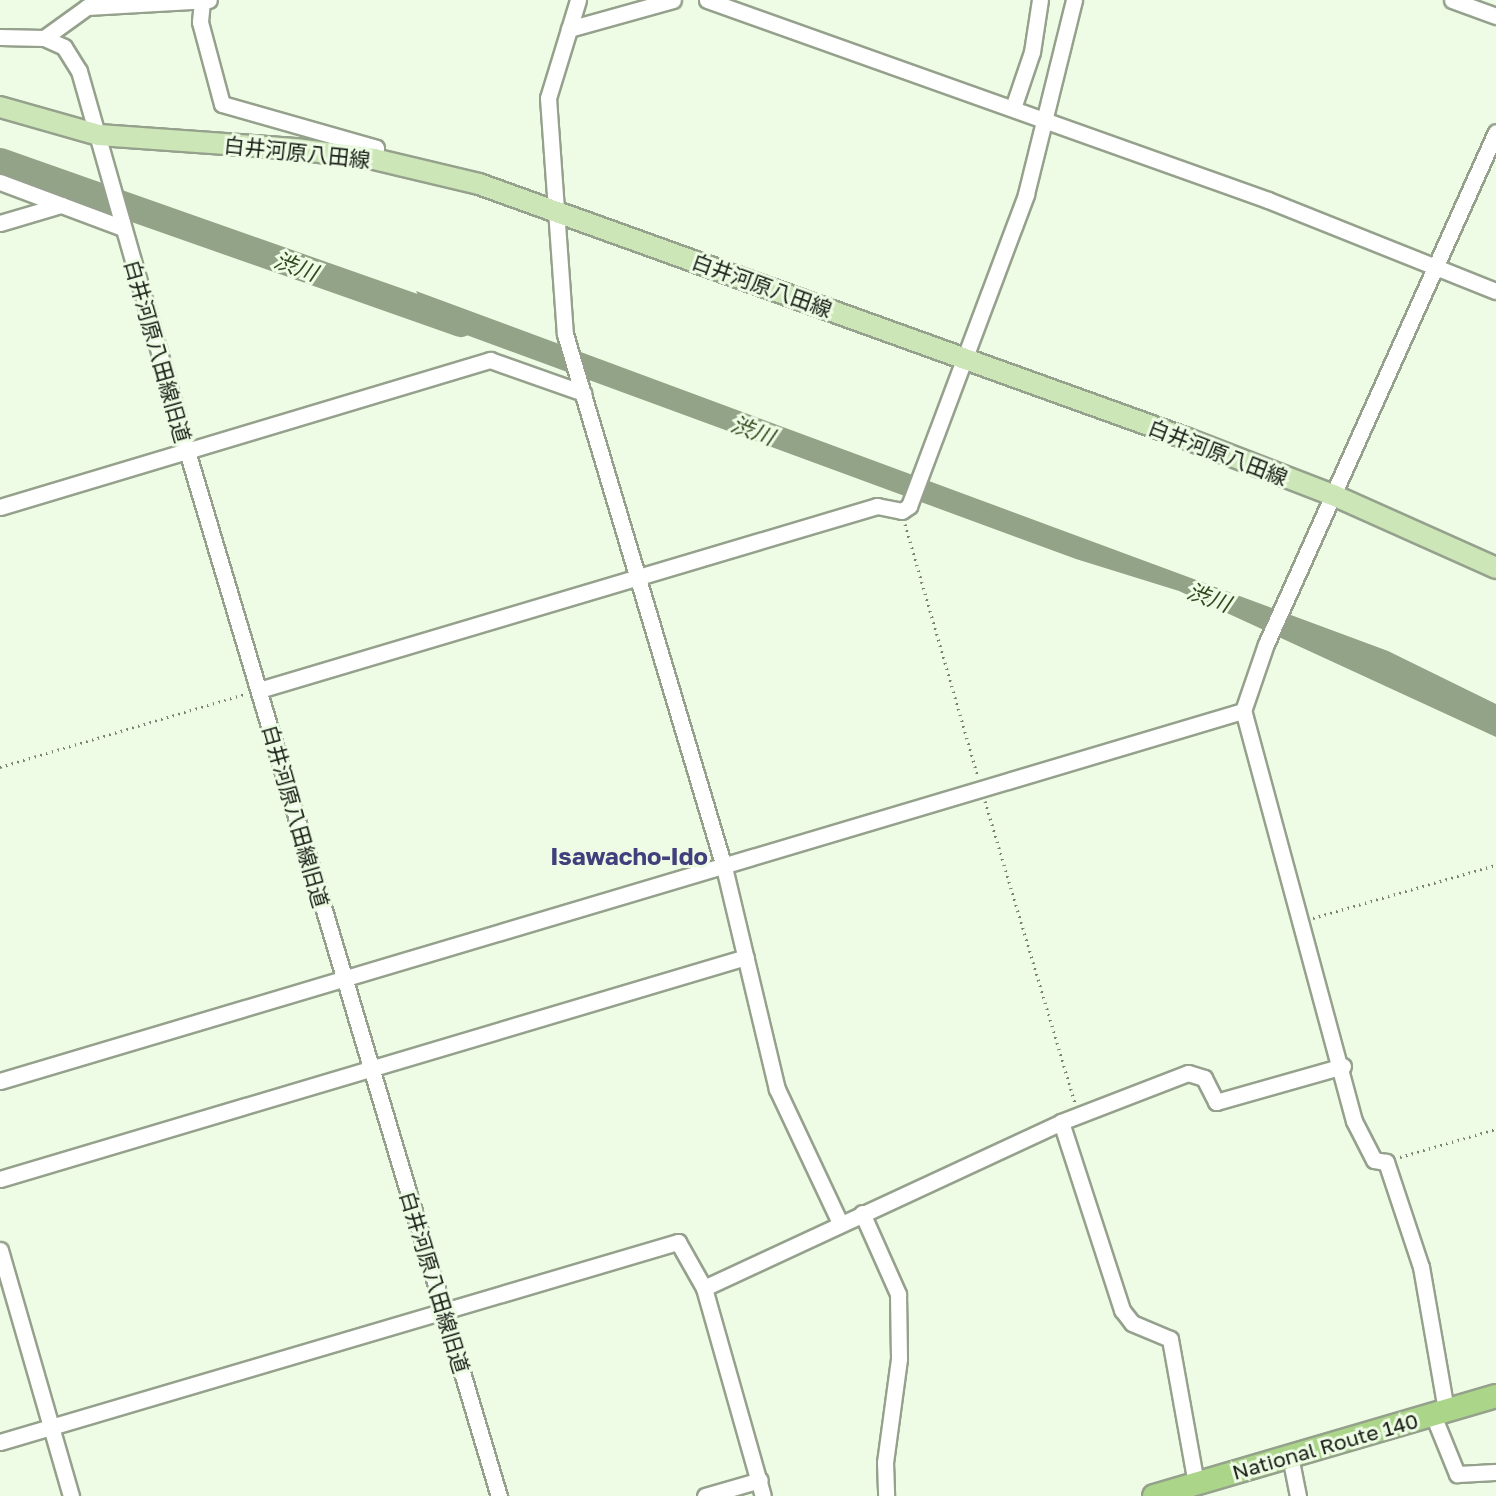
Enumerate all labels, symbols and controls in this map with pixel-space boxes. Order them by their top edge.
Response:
street label: 白井河原八田線 [223,132,371,172]
water label: 渋川 [271,246,321,286]
street label: 白井河原八田線 [689,248,835,322]
street label: 白井河原八田線旧道 [120,257,196,445]
water label: 渋川 [728,410,778,450]
street label: 白井河原八田線 [1145,414,1291,490]
water label: 渋川 [1184,577,1234,617]
street label: 白井河原八田線旧道 [258,722,334,910]
district label: Isawacho-Ido [550,842,708,870]
street label: 白井河原八田線旧道 [395,1188,475,1376]
street label: National Route 140 [1229,1407,1421,1485]

